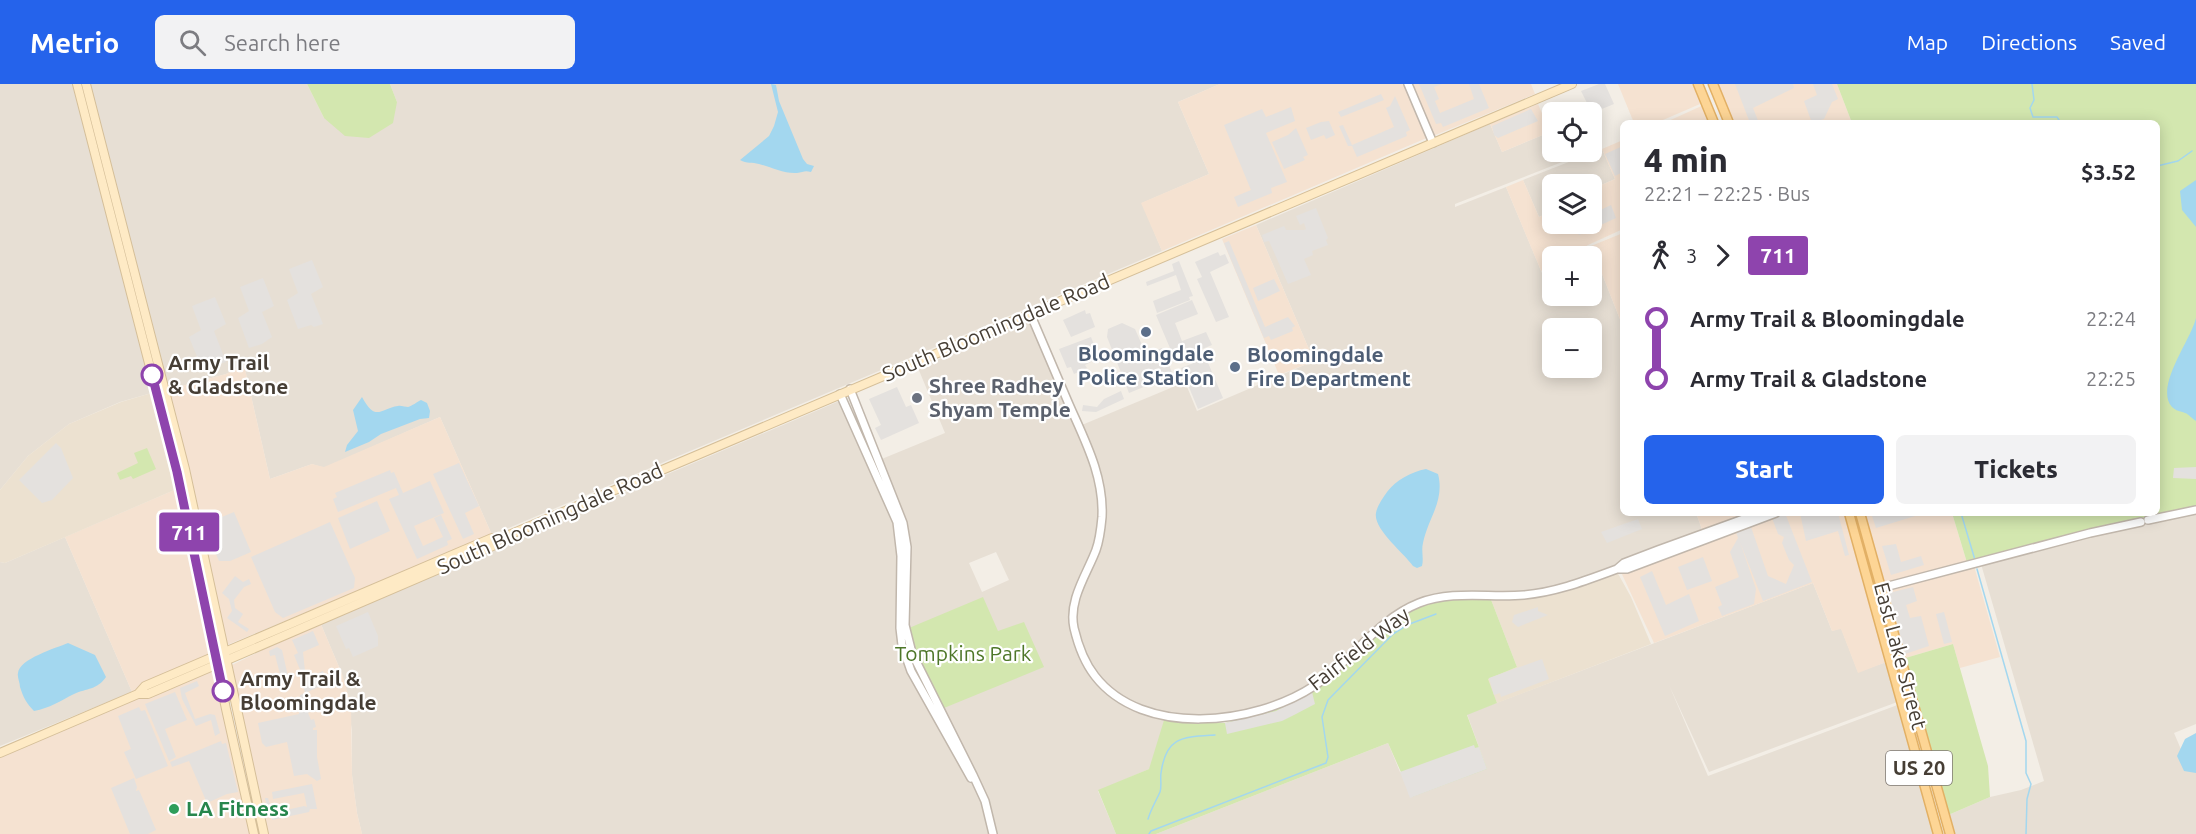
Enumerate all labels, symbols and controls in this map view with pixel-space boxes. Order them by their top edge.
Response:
search box [155,15,575,69]
icon: search [176,26,209,59]
text: Metrio [30,27,119,58]
text: Search here [224,30,341,55]
text: Map [1907,30,1948,54]
text: Directions [1981,30,2077,54]
text: Saved [2110,30,2166,54]
map controls [1542,102,1602,378]
button: locate [1542,102,1602,162]
text: 4 min [1644,141,1728,178]
text: $3.52 [2081,159,2136,184]
button: layers [1542,174,1602,234]
text: 22:21 – 22:25 · Bus [1644,182,1810,205]
icon: walk [1644,239,1677,272]
icon: forward [1706,239,1739,272]
text: 711 [1760,243,1796,267]
text: 3 [1686,244,1697,267]
button: + [1542,246,1602,306]
street label: South Bloomingdale Road [878,268,1113,386]
text: Army Trail & Bloomingdale [1690,306,1965,331]
text: 22:24 [2086,307,2136,330]
button: − [1542,318,1602,378]
marker: Bloomingdale Police Station [1139,325,1153,339]
place label: Bloomingdale Police Station [1078,341,1214,389]
place label: Bloomingdale Fire Department [1247,342,1411,390]
place label: Army Trail & Gladstone [168,350,288,398]
marker: Bloomingdale Fire Department [1228,360,1242,374]
marker: Army Trail & Gladstone [141,364,163,386]
text: Army Trail & Gladstone [1690,366,1927,391]
text: 22:25 [2086,367,2136,390]
place label: Shree Radhey Shyam Temple [929,373,1071,421]
marker: Shree Radhey Shyam Temple [910,391,924,405]
button: Start [1644,435,1884,504]
button: Tickets [1896,435,2136,504]
street label: South Bloomingdale Road [433,457,666,579]
line badge: 711 [154,512,224,552]
text: 711 [171,520,207,544]
street label: East Lake Street [1870,579,1932,732]
street label: Fairfield Way [1303,601,1414,695]
park label: Tompkins Park [895,641,1032,665]
place label: Army Trail & Bloomingdale [240,666,377,714]
marker: Army Trail & Bloomingdale [212,680,234,702]
road number: US 20 [1886,751,1952,785]
place label: LA Fitness [186,796,289,820]
marker: LA Fitness [167,802,181,816]

